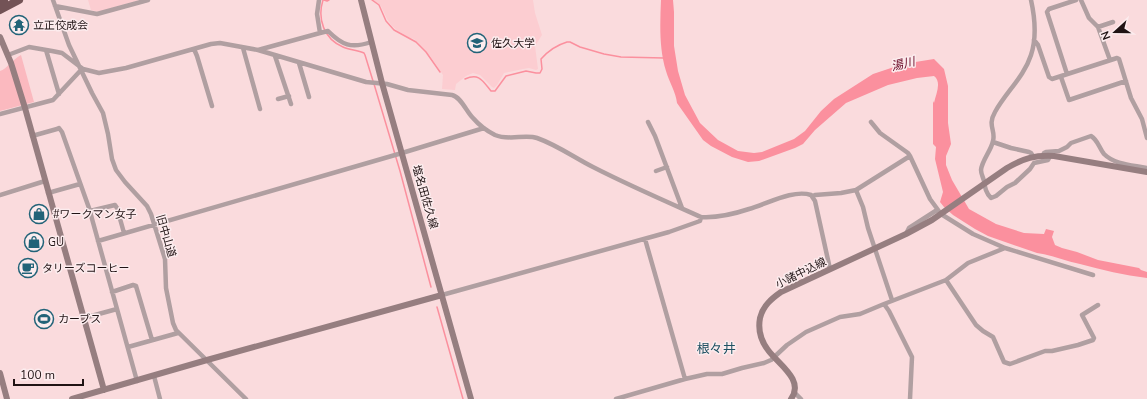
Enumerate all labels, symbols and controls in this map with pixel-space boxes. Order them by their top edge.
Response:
north arrow [1095,12,1135,52]
temple icon: 立正佼成会 [8,14,30,36]
place label: 立正佼成会 [33,18,88,33]
text: N [1098,29,1115,42]
school or university icon: 佐久大学 [466,32,488,54]
place label: 佐久大学 [491,36,535,51]
water label: 湯川 [889,53,919,75]
street label: 塩名田佐久線 [409,163,441,231]
shop icon: #ワークマン女子 [28,203,50,225]
place label: #ワークマン女子 [53,207,137,222]
street label: 旧中山道 [153,213,179,259]
shop icon: GU [23,231,45,253]
place label: GU [48,235,64,250]
street label: 小諸中込線 [773,254,829,292]
cafe icon: タリーズコーヒー [17,257,39,279]
place label: タリーズコーヒー [42,261,129,276]
sports icon: カーブス [33,308,55,330]
place label: カーブス [58,312,101,327]
district label: 根々井 [696,340,736,358]
scale bar [14,361,83,387]
text: 100 m [20,367,55,383]

